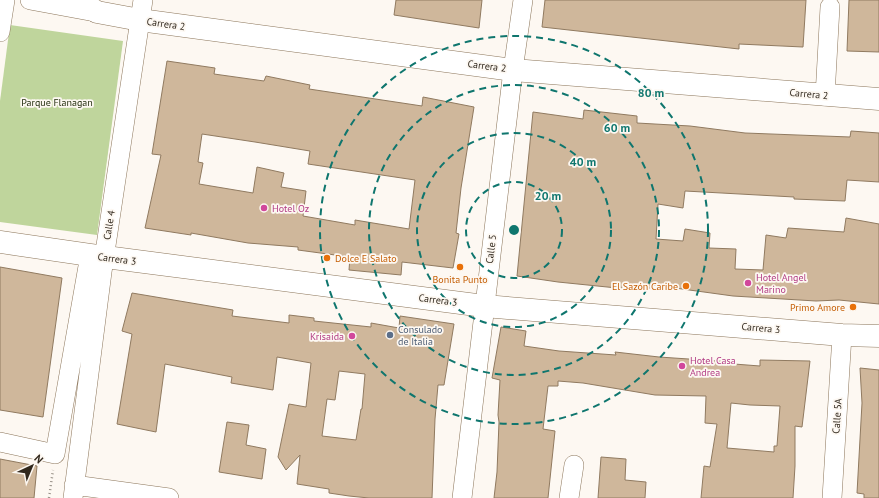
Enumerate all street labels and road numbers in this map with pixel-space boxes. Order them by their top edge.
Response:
street label: Carrera 2 [146,15,186,33]
street label: Carrera 2 [467,57,507,75]
street label: Carrera 2 [789,86,829,102]
street label: Calle 4 [100,209,118,241]
street label: Calle 5 [483,234,499,264]
street label: Carrera 3 [97,250,137,268]
street label: Carrera 3 [418,291,458,309]
street label: Carrera 3 [741,320,781,336]
street label: Calle 5A [829,398,845,434]

